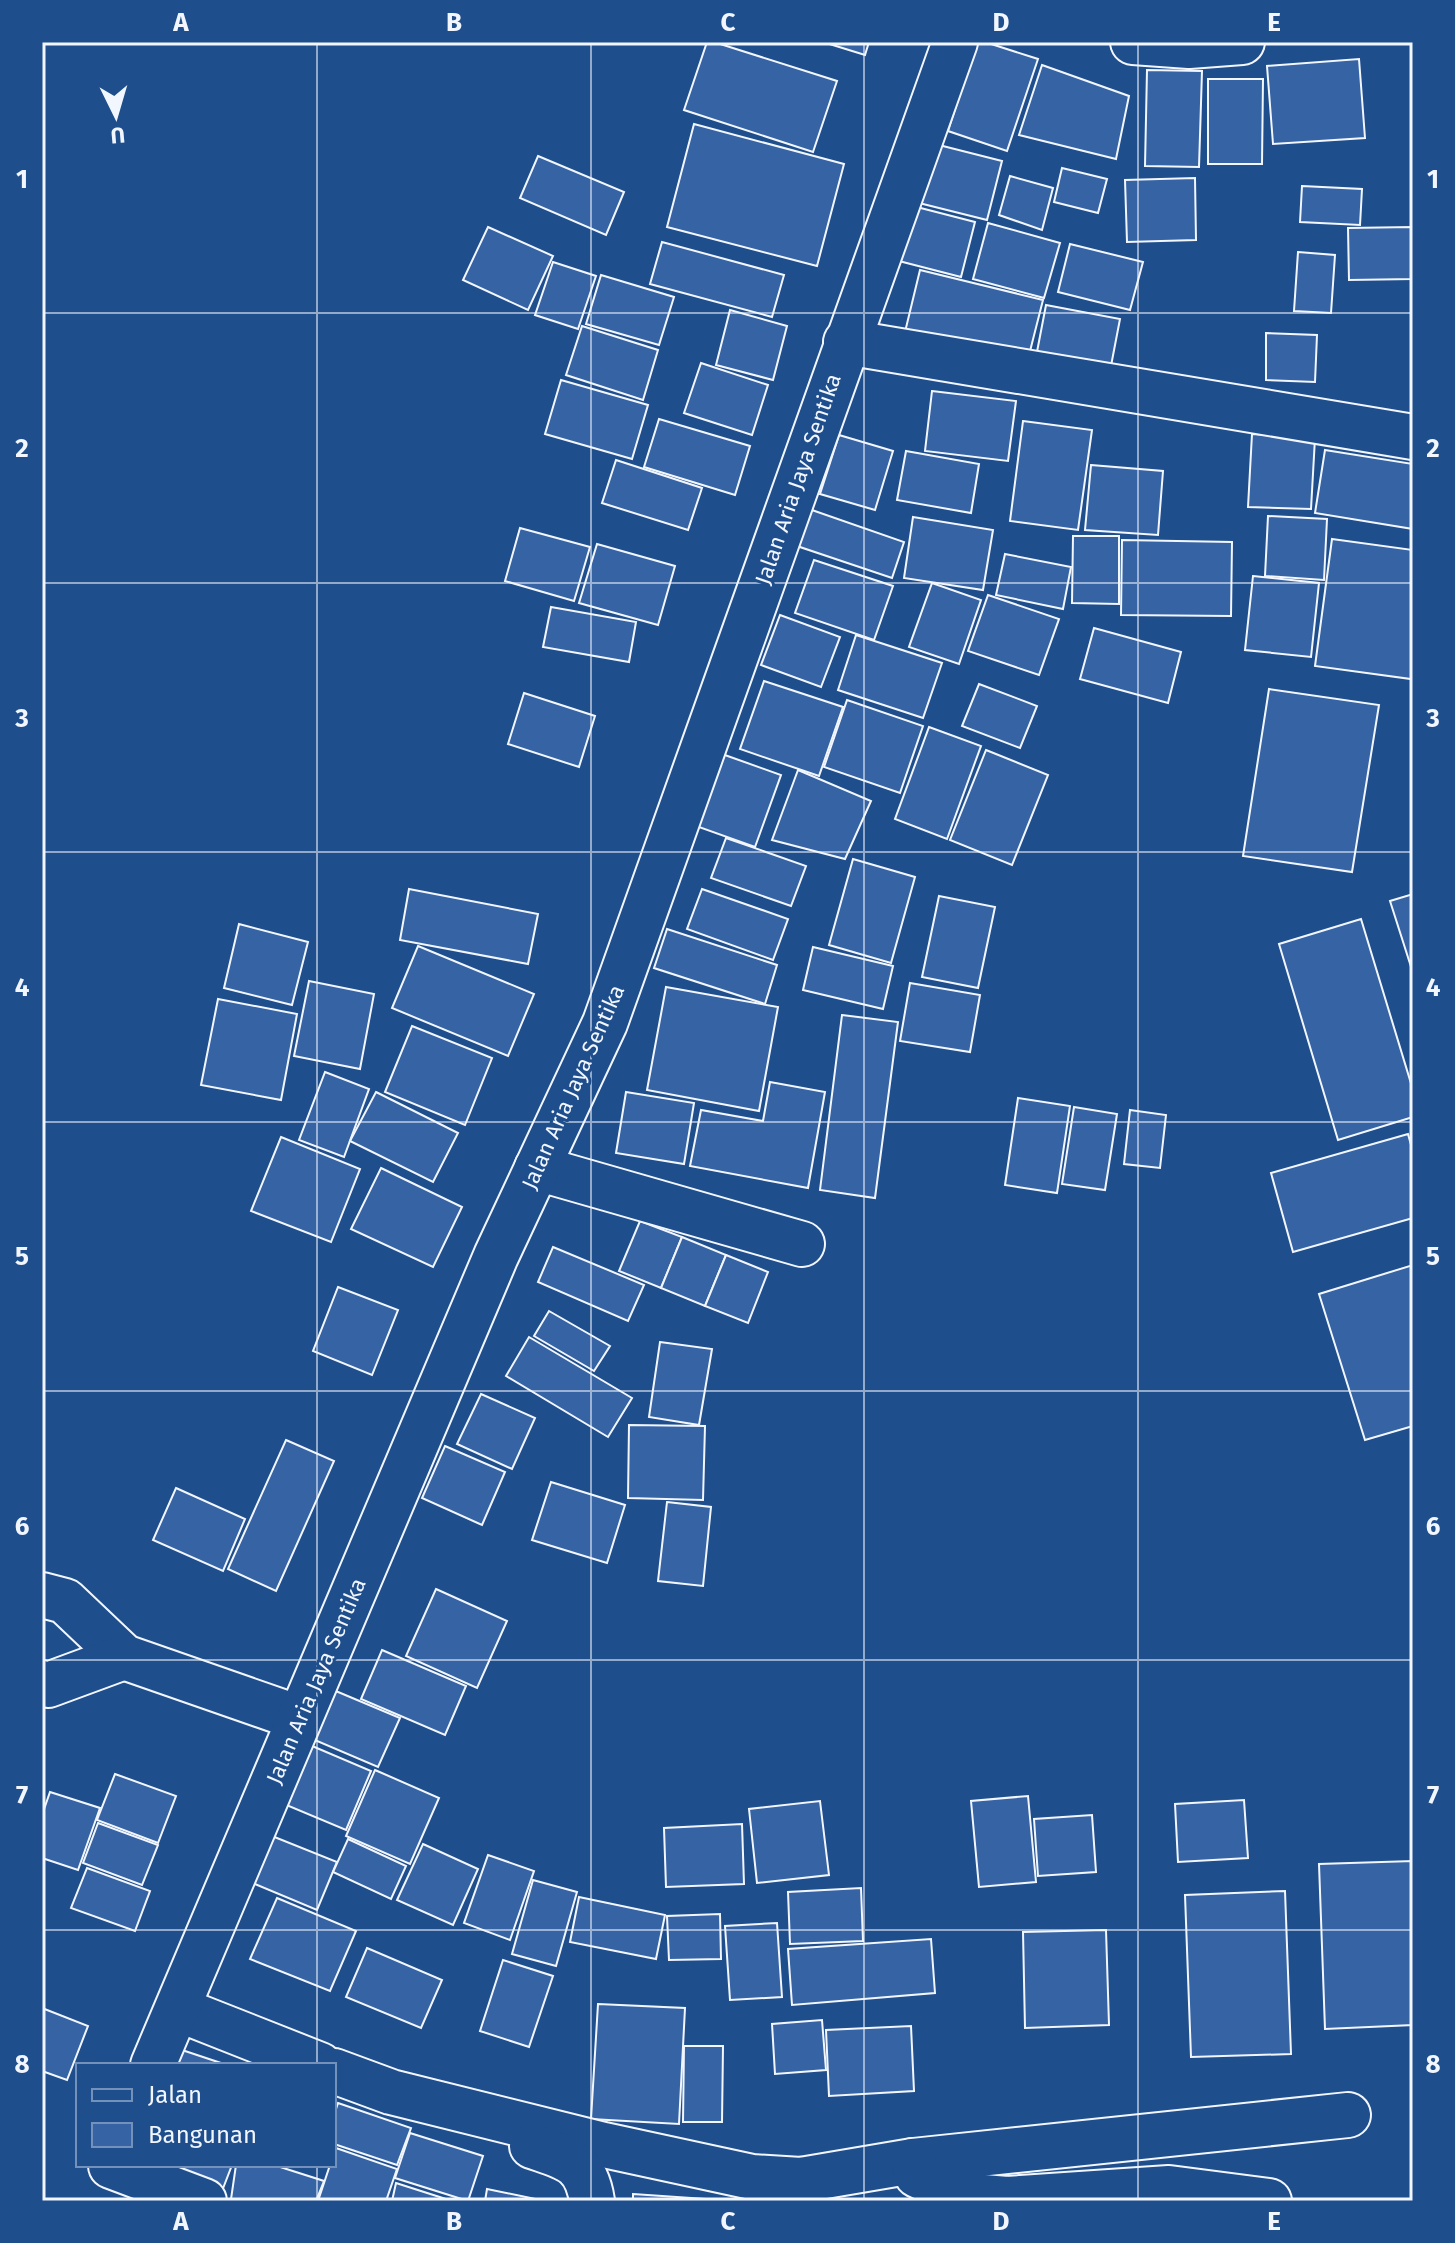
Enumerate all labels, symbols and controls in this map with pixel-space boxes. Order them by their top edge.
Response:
text: A [172,7,189,38]
text: B [446,7,462,38]
text: C [721,7,736,38]
text: D [993,7,1010,38]
text: E [1267,7,1281,38]
north arrow [76,76,156,156]
text: U [109,121,126,149]
text: 1 [16,164,28,195]
text: 1 [1427,164,1439,195]
street label: Jalan Aria Jaya Sentika [749,370,847,588]
text: 2 [15,433,29,464]
text: 2 [1426,433,1440,464]
text: 3 [14,703,29,734]
text: 3 [1425,703,1440,734]
text: 4 [15,972,30,1003]
text: 4 [1426,972,1441,1003]
street label: Jalan Aria Jaya Sentika [516,981,630,1193]
text: 5 [15,1241,29,1272]
text: 5 [1426,1241,1440,1272]
text: 6 [15,1511,30,1542]
text: 6 [1426,1511,1441,1542]
street label: Jalan Aria Jaya Sentika [260,1574,372,1788]
text: 7 [16,1780,28,1811]
text: 7 [1427,1780,1439,1811]
text: 8 [14,2049,30,2080]
text: 8 [1425,2049,1441,2080]
legend [76,2063,336,2167]
text: Jalan [148,2081,202,2109]
text: Bangunan [148,2121,257,2149]
text: A [172,2206,189,2237]
text: B [446,2206,462,2237]
text: C [721,2206,736,2237]
text: D [993,2206,1010,2237]
text: E [1267,2206,1281,2237]

